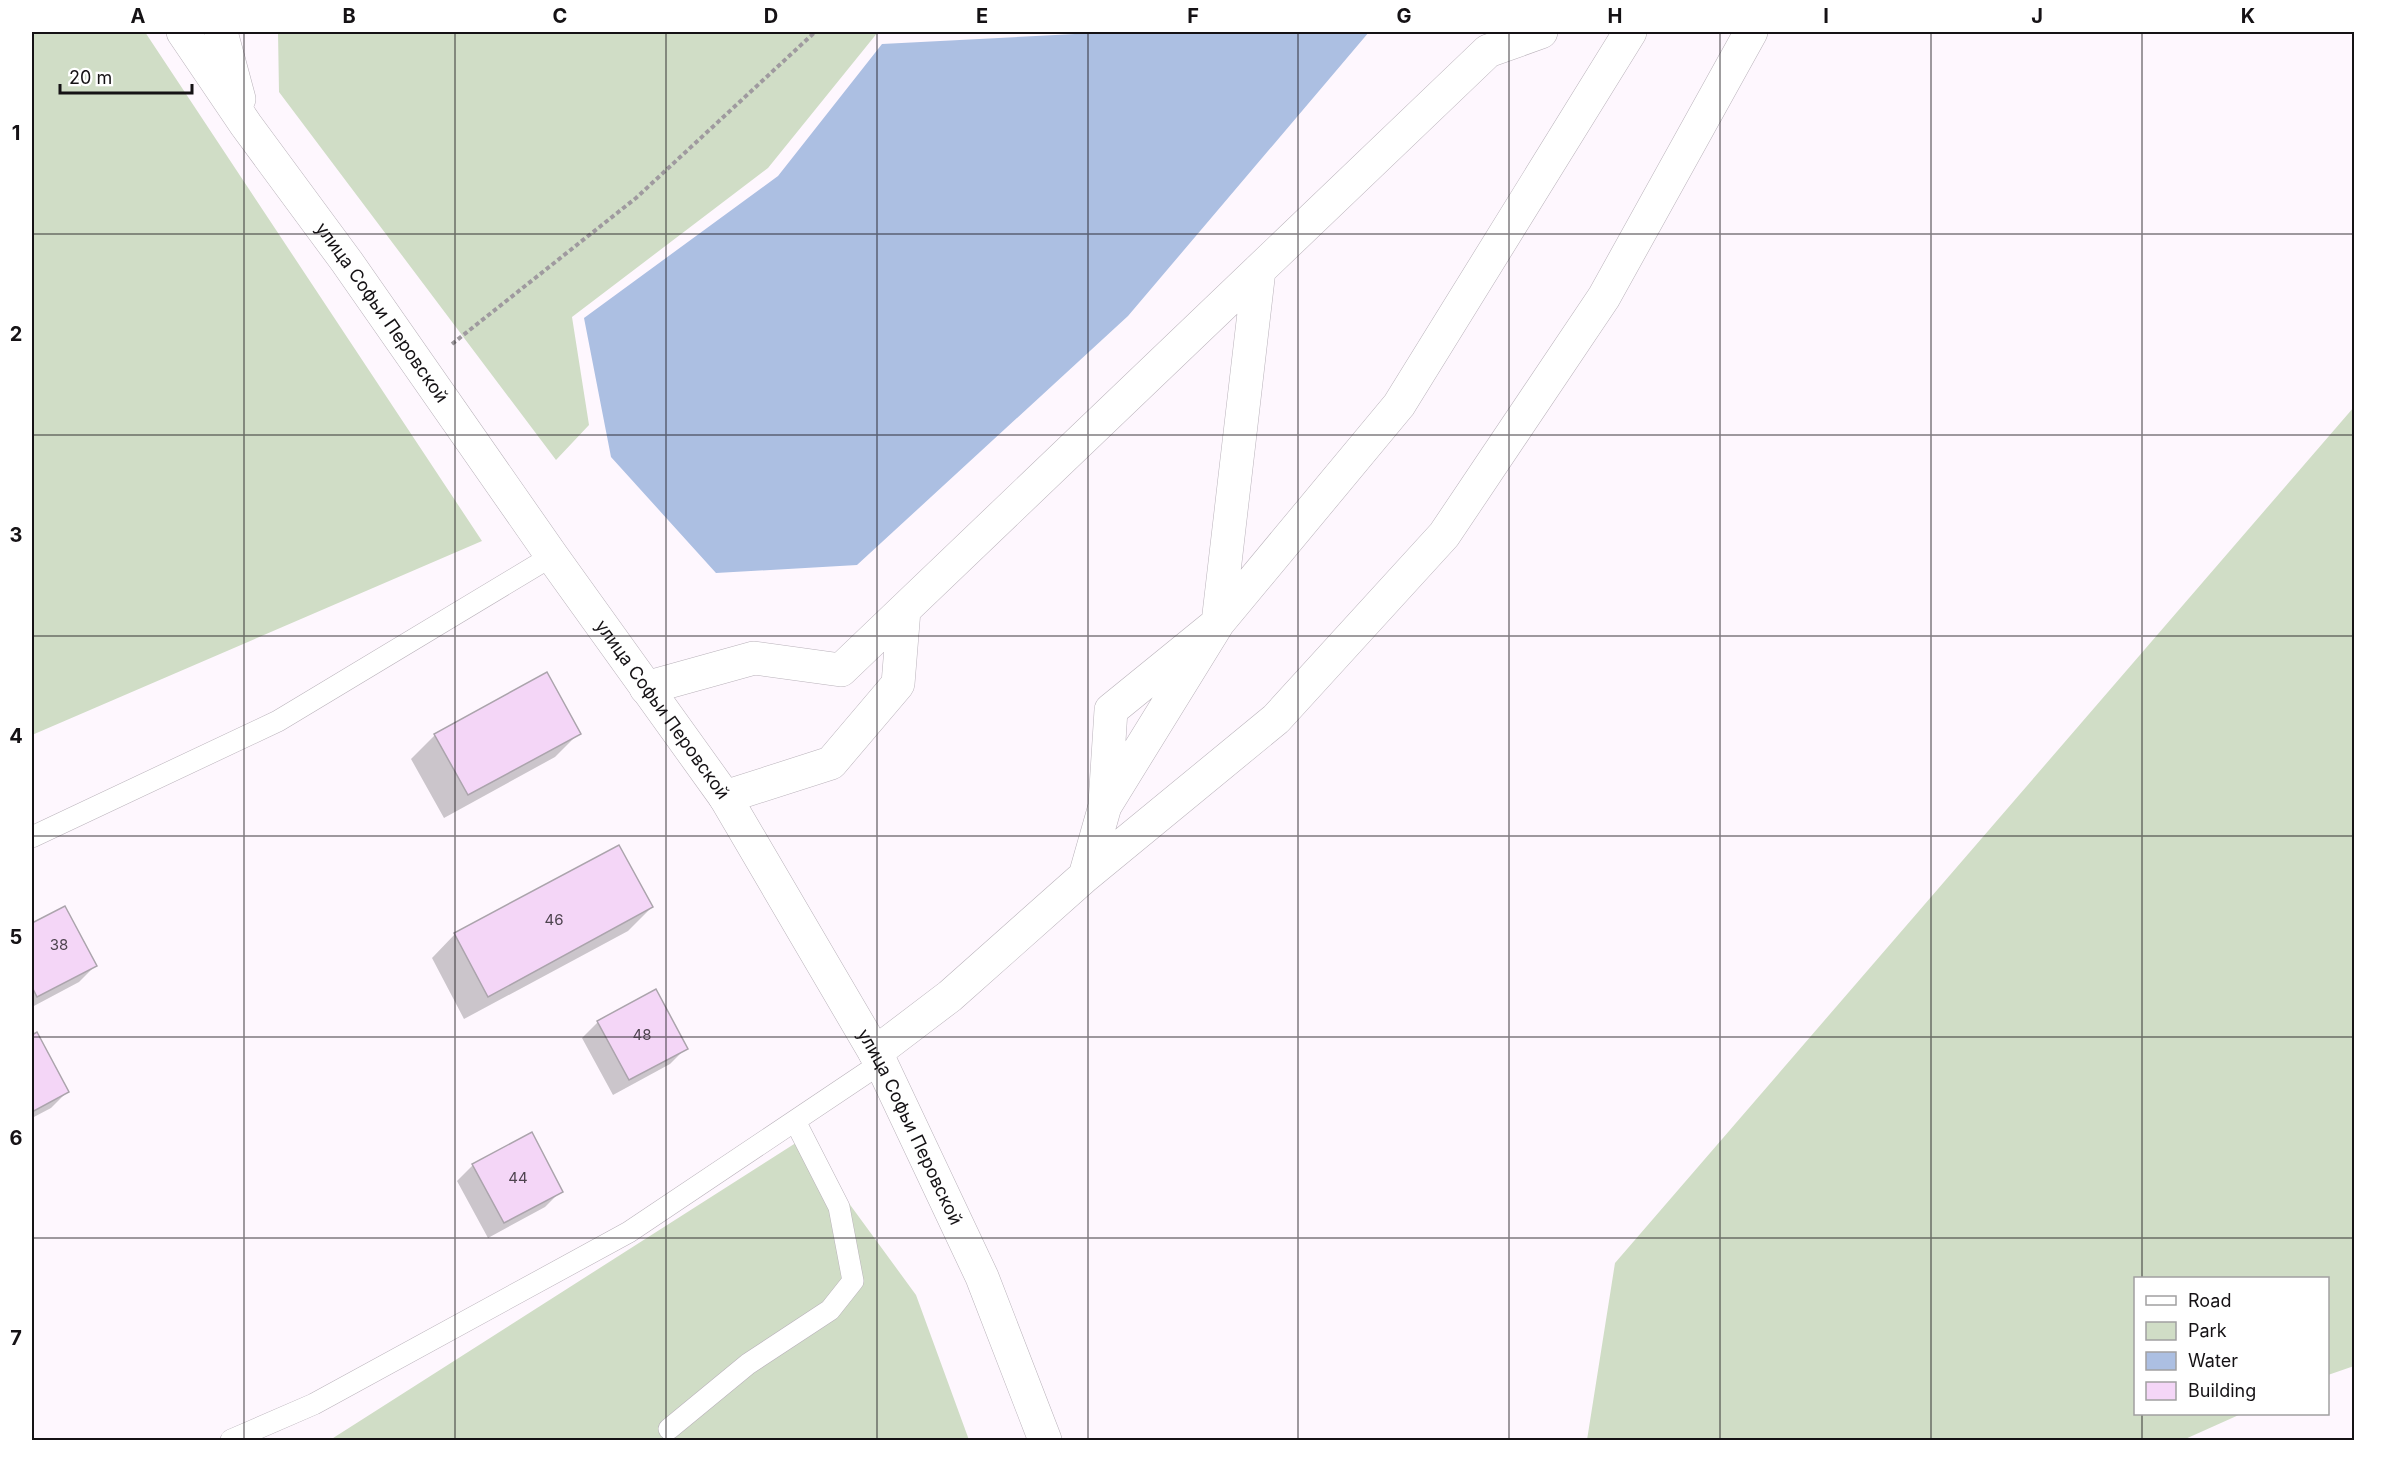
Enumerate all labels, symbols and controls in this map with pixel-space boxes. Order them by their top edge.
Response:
text: A [131,4,146,28]
text: B [342,4,356,28]
text: C [553,4,567,28]
text: D [764,4,778,28]
text: E [976,4,988,28]
text: F [1187,4,1199,28]
text: G [1396,4,1412,28]
text: H [1608,4,1622,28]
text: I [1823,4,1829,28]
text: J [2031,4,2043,28]
text: K [2241,4,2255,28]
scale bar [60,57,192,95]
text: 20 m [69,67,112,88]
text: 1 [12,121,20,145]
street label: улица Софьи Перовской [312,218,453,406]
text: 2 [10,322,22,346]
text: 3 [10,523,22,547]
street label: улица Софьи Перовской [591,616,734,803]
text: 4 [9,724,23,748]
house number: 46 [545,910,564,929]
text: 5 [10,925,22,949]
house number: 38 [50,935,68,954]
house number: 48 [633,1025,651,1044]
street label: улица Софьи Перовской [853,1025,967,1228]
text: 6 [10,1126,23,1150]
house number: 44 [508,1168,528,1187]
legend [2134,1277,2329,1415]
text: Road [2188,1290,2231,1311]
text: Park [2188,1320,2227,1341]
text: 7 [10,1326,22,1350]
text: Water [2188,1350,2238,1371]
text: Building [2188,1380,2256,1401]

